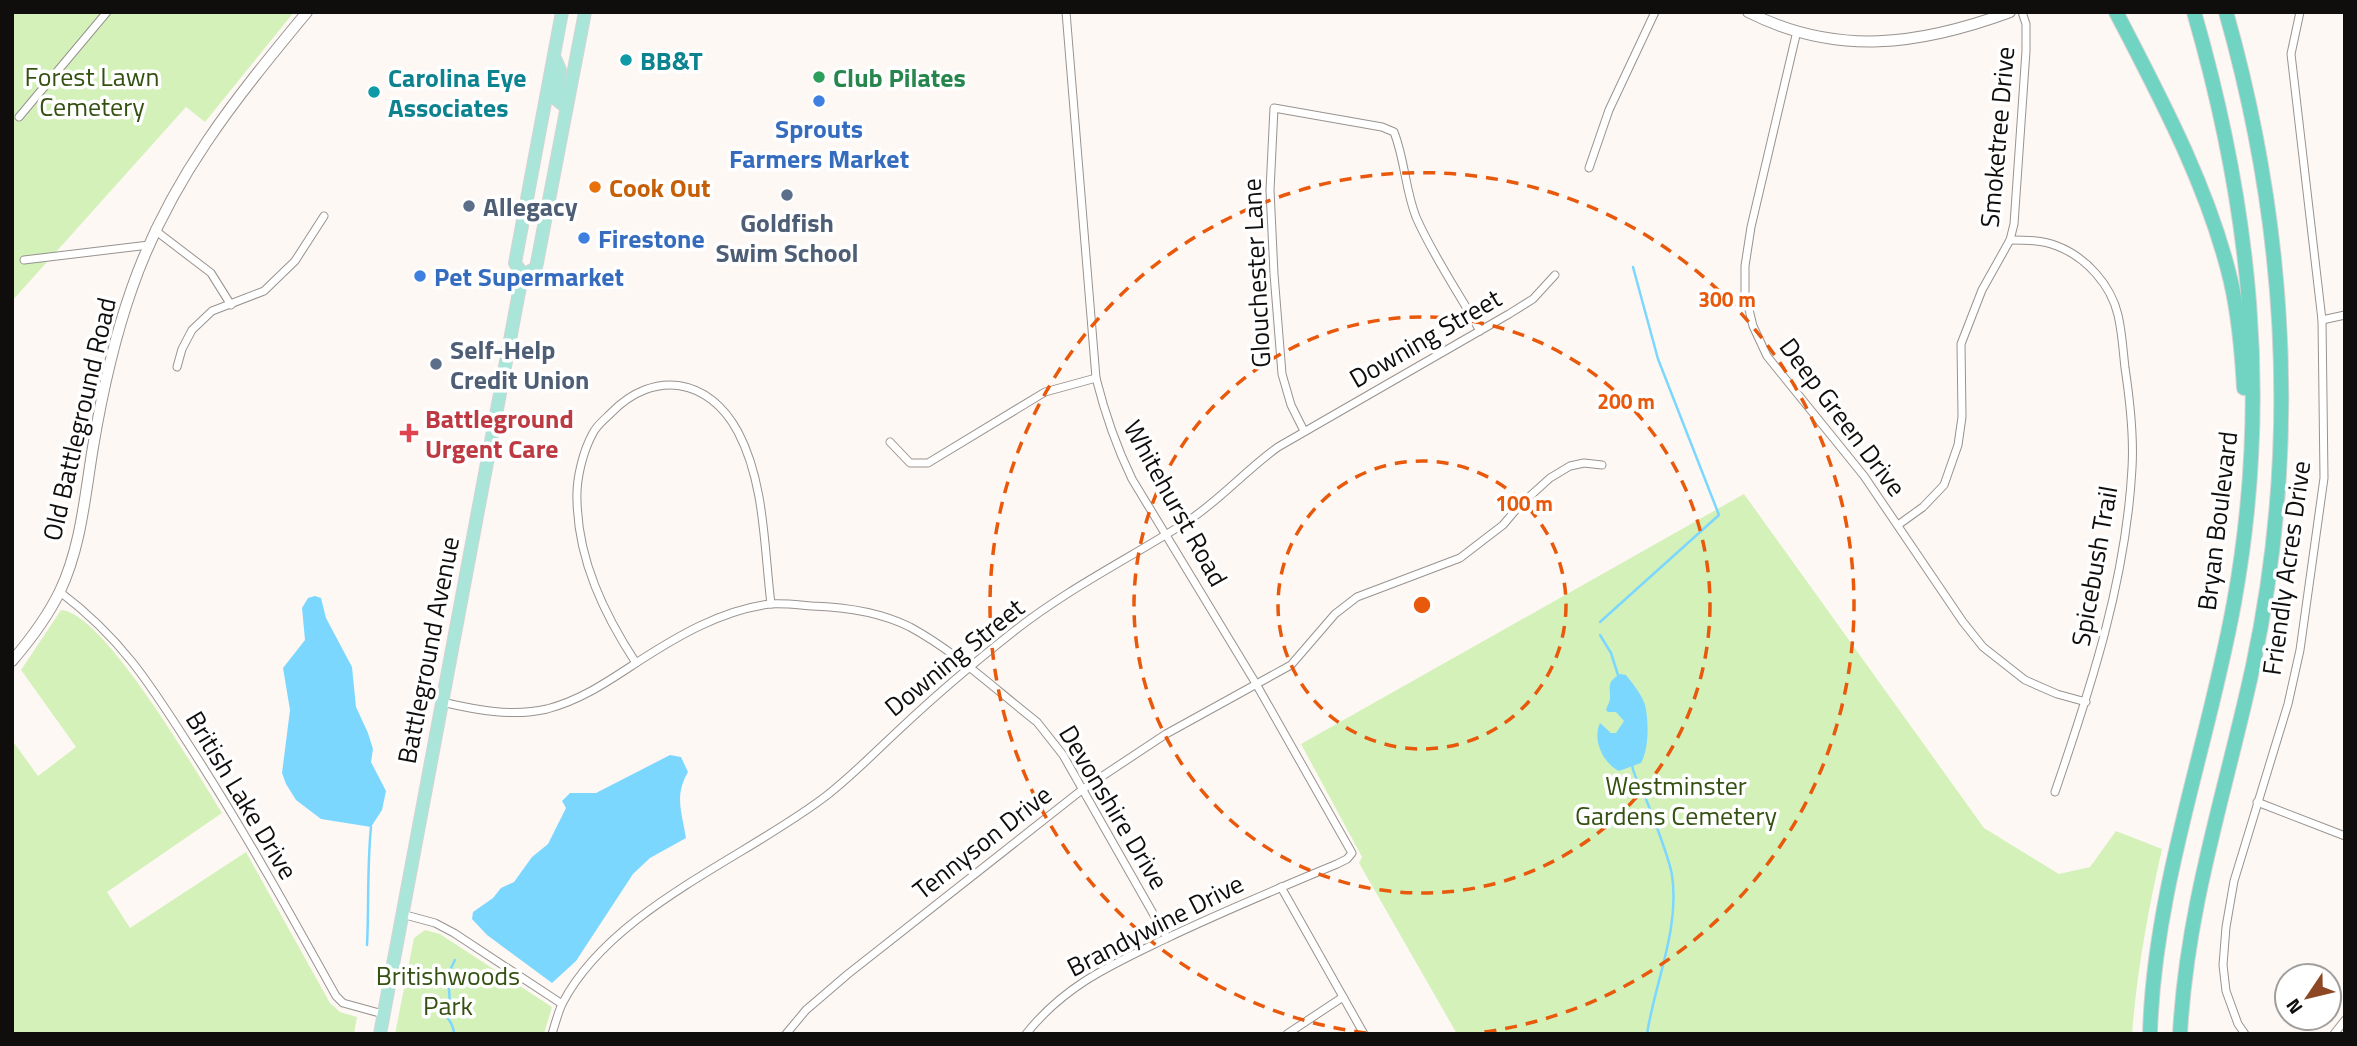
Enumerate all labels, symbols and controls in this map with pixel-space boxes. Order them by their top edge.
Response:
place label: BB&T [640,41,703,80]
street label: Smoketree Drive [1970,45,2024,229]
marker: BB&T [618,52,634,68]
park label: Forest Lawn Cemetery [25,57,160,126]
place label: Carolina Eye Associates [388,58,526,127]
place label: Club Pilates [833,58,966,97]
marker: Club Pilates [811,69,827,85]
marker: Carolina Eye Associates [366,84,382,100]
marker: Sprouts Farmers Market [811,93,827,109]
place label: Sprouts Farmers Market [729,109,909,178]
place label: Cook Out [609,168,710,207]
street label: Glouchester Lane [1232,177,1280,369]
marker: Cook Out [587,179,603,195]
place label: Allegacy [483,187,578,226]
marker: Goldfish Swim School [779,187,795,203]
marker: Allegacy [461,198,477,214]
place label: Goldfish Swim School [715,203,859,272]
place label: Firestone [598,219,705,258]
marker: Firestone [576,230,592,246]
place label: Pet Supermarket [434,257,624,296]
marker: Pet Supermarket [412,268,428,284]
street label: Downing Street [1342,279,1508,397]
text: 300 m [1698,283,1756,315]
street label: Old Battleground Road [32,294,126,544]
street label: Deep Green Drive [1770,329,1916,505]
place label: Self-Help Credit Union [450,330,589,399]
marker: Self-Help Credit Union [428,356,444,372]
text: 200 m [1597,385,1655,417]
place label: Battleground Urgent Care [425,399,574,468]
street label: Whitehurst Road [1114,413,1238,593]
marker: Battleground Urgent Care [399,423,419,443]
street label: Bryan Boulevard [2187,429,2247,613]
street label: Friendly Acres Drive [2252,458,2320,678]
street label: Spicebush Trail [2061,483,2127,649]
text: 100 m [1495,487,1553,519]
street label: Battleground Avenue [387,533,469,767]
street label: Downing Street [876,588,1032,726]
centre of rings [1410,593,1434,617]
street label: British Lake Drive [176,703,308,887]
street label: Devonshire Drive [1049,717,1179,897]
park label: Westminster Gardens Cemetery [1575,766,1777,835]
street label: Tennyson Drive [904,775,1060,909]
street label: Brandywine Drive [1060,864,1250,986]
park label: Britishwoods Park [376,956,520,1025]
north arrow [2273,962,2343,1032]
text: N [2278,993,2309,1021]

